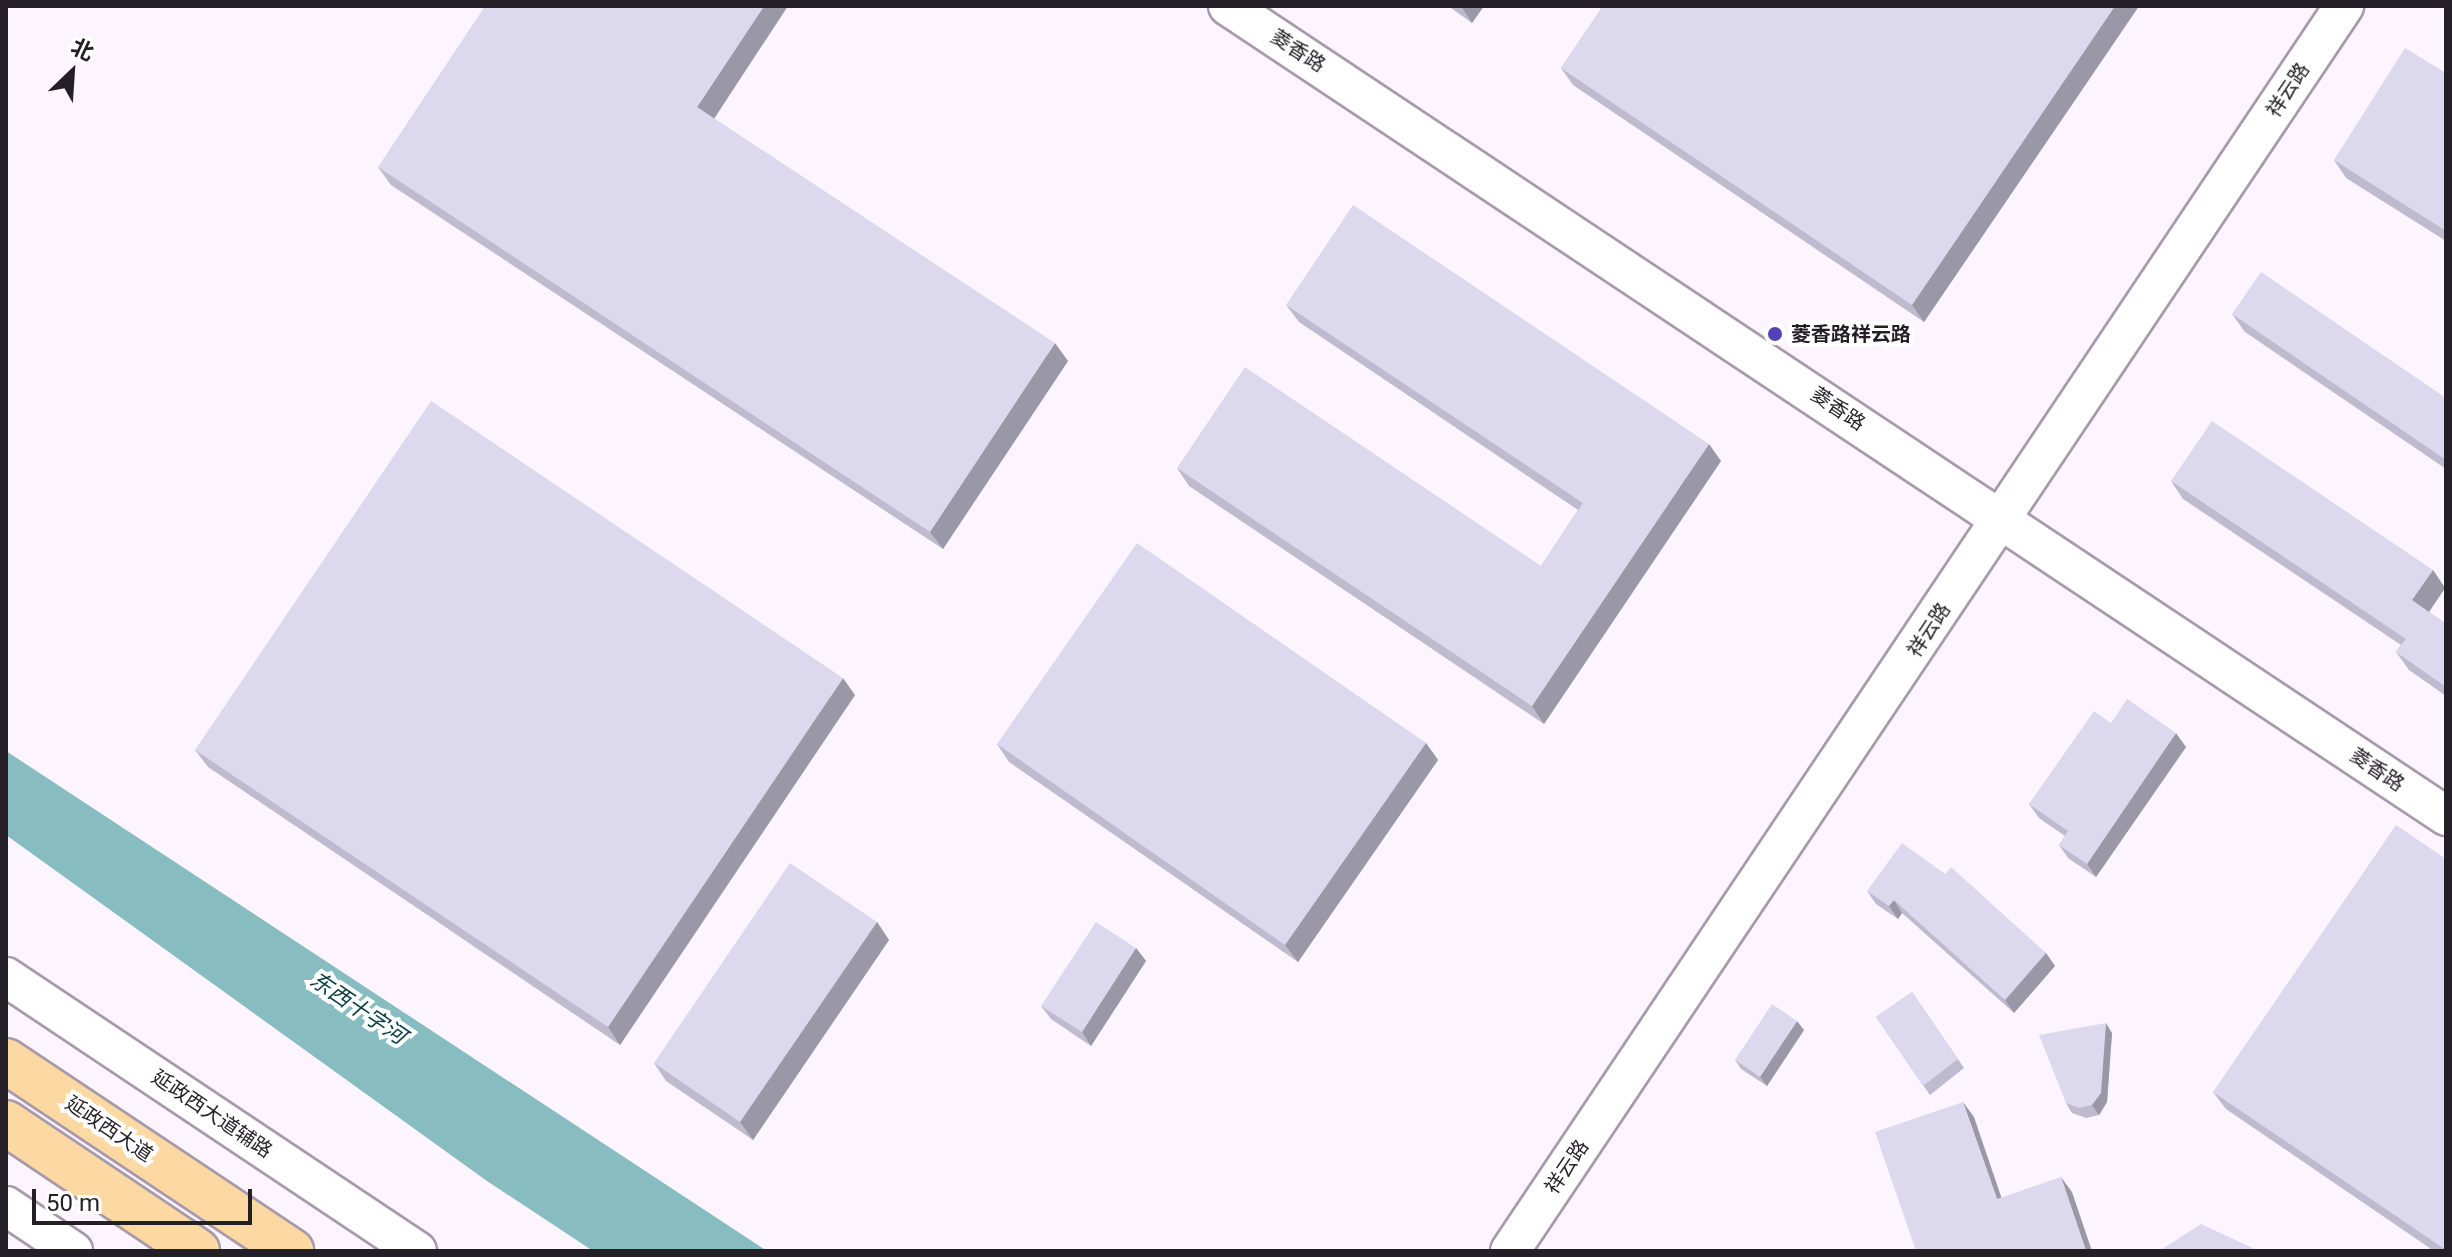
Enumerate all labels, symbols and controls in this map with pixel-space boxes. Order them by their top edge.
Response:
street label: 菱香路 [1266,25,1330,77]
north arrow [32,32,112,112]
text: 北 [67,34,98,66]
street label: 祥云路 [2261,58,2315,122]
place label: 菱香路祥云路 [1791,322,1911,346]
marker: 菱香路祥云路 [1766,325,1784,343]
street label: 菱香路 [1806,382,1870,436]
street label: 祥云路 [1902,598,1956,662]
street label: 菱香路 [2345,743,2409,797]
water label: 东西十字河 [305,966,411,1050]
street label: 延政西大道辅路 [147,1065,277,1163]
street label: 延政西大道 [61,1091,157,1167]
street label: 祥云路 [1540,1135,1594,1199]
scale bar [36,1173,256,1223]
text: 50 m [46,1189,100,1217]

